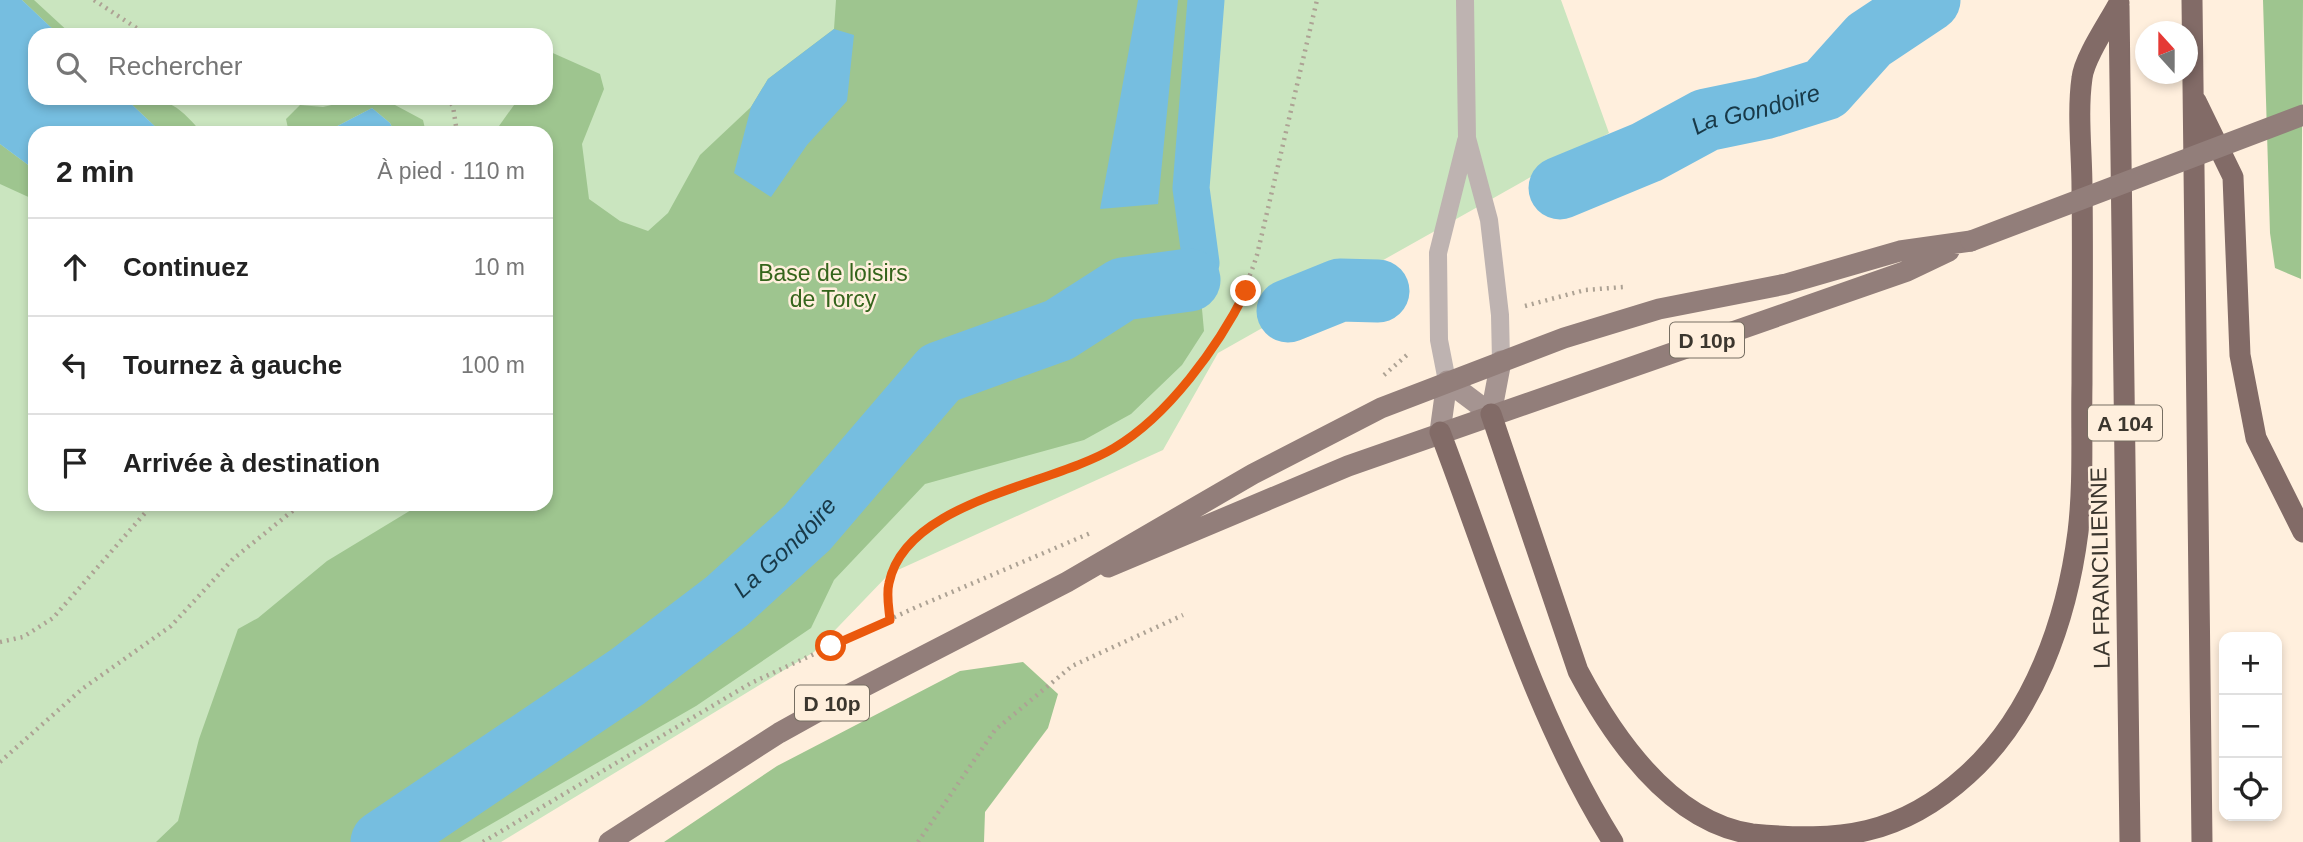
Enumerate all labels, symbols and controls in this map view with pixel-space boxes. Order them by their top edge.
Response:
north arrow [2135,21,2198,84]
search box [28,28,553,105]
icon: search [52,48,90,86]
text: Rechercher [108,51,242,81]
water label: La Gondoire [1686,78,1823,139]
text: 2 min [56,155,134,188]
text: À pied · 110 m [377,158,525,184]
icon: ahead [56,248,94,286]
text: Continuez [123,252,249,282]
text: 10 m [474,254,525,280]
park label: Base de loisirs de Torcy [758,260,908,312]
route end [1230,275,1261,306]
road number: D 10p [1670,322,1744,358]
icon: left [56,346,94,384]
text: Tournez à gauche [123,350,342,380]
text: 100 m [461,352,525,378]
road number: A 104 [2088,406,2162,440]
icon: arrive [56,444,94,482]
text: Arrivée à destination [123,448,380,478]
street label: LA FRANCILIENNE [2085,467,2115,669]
water label: La Gondoire [727,491,841,602]
route start [815,630,846,661]
map controls [2219,632,2282,821]
button: + [2219,632,2282,695]
road number: D 10p [795,686,869,720]
button: − [2219,695,2282,758]
button: locate [2219,758,2282,821]

